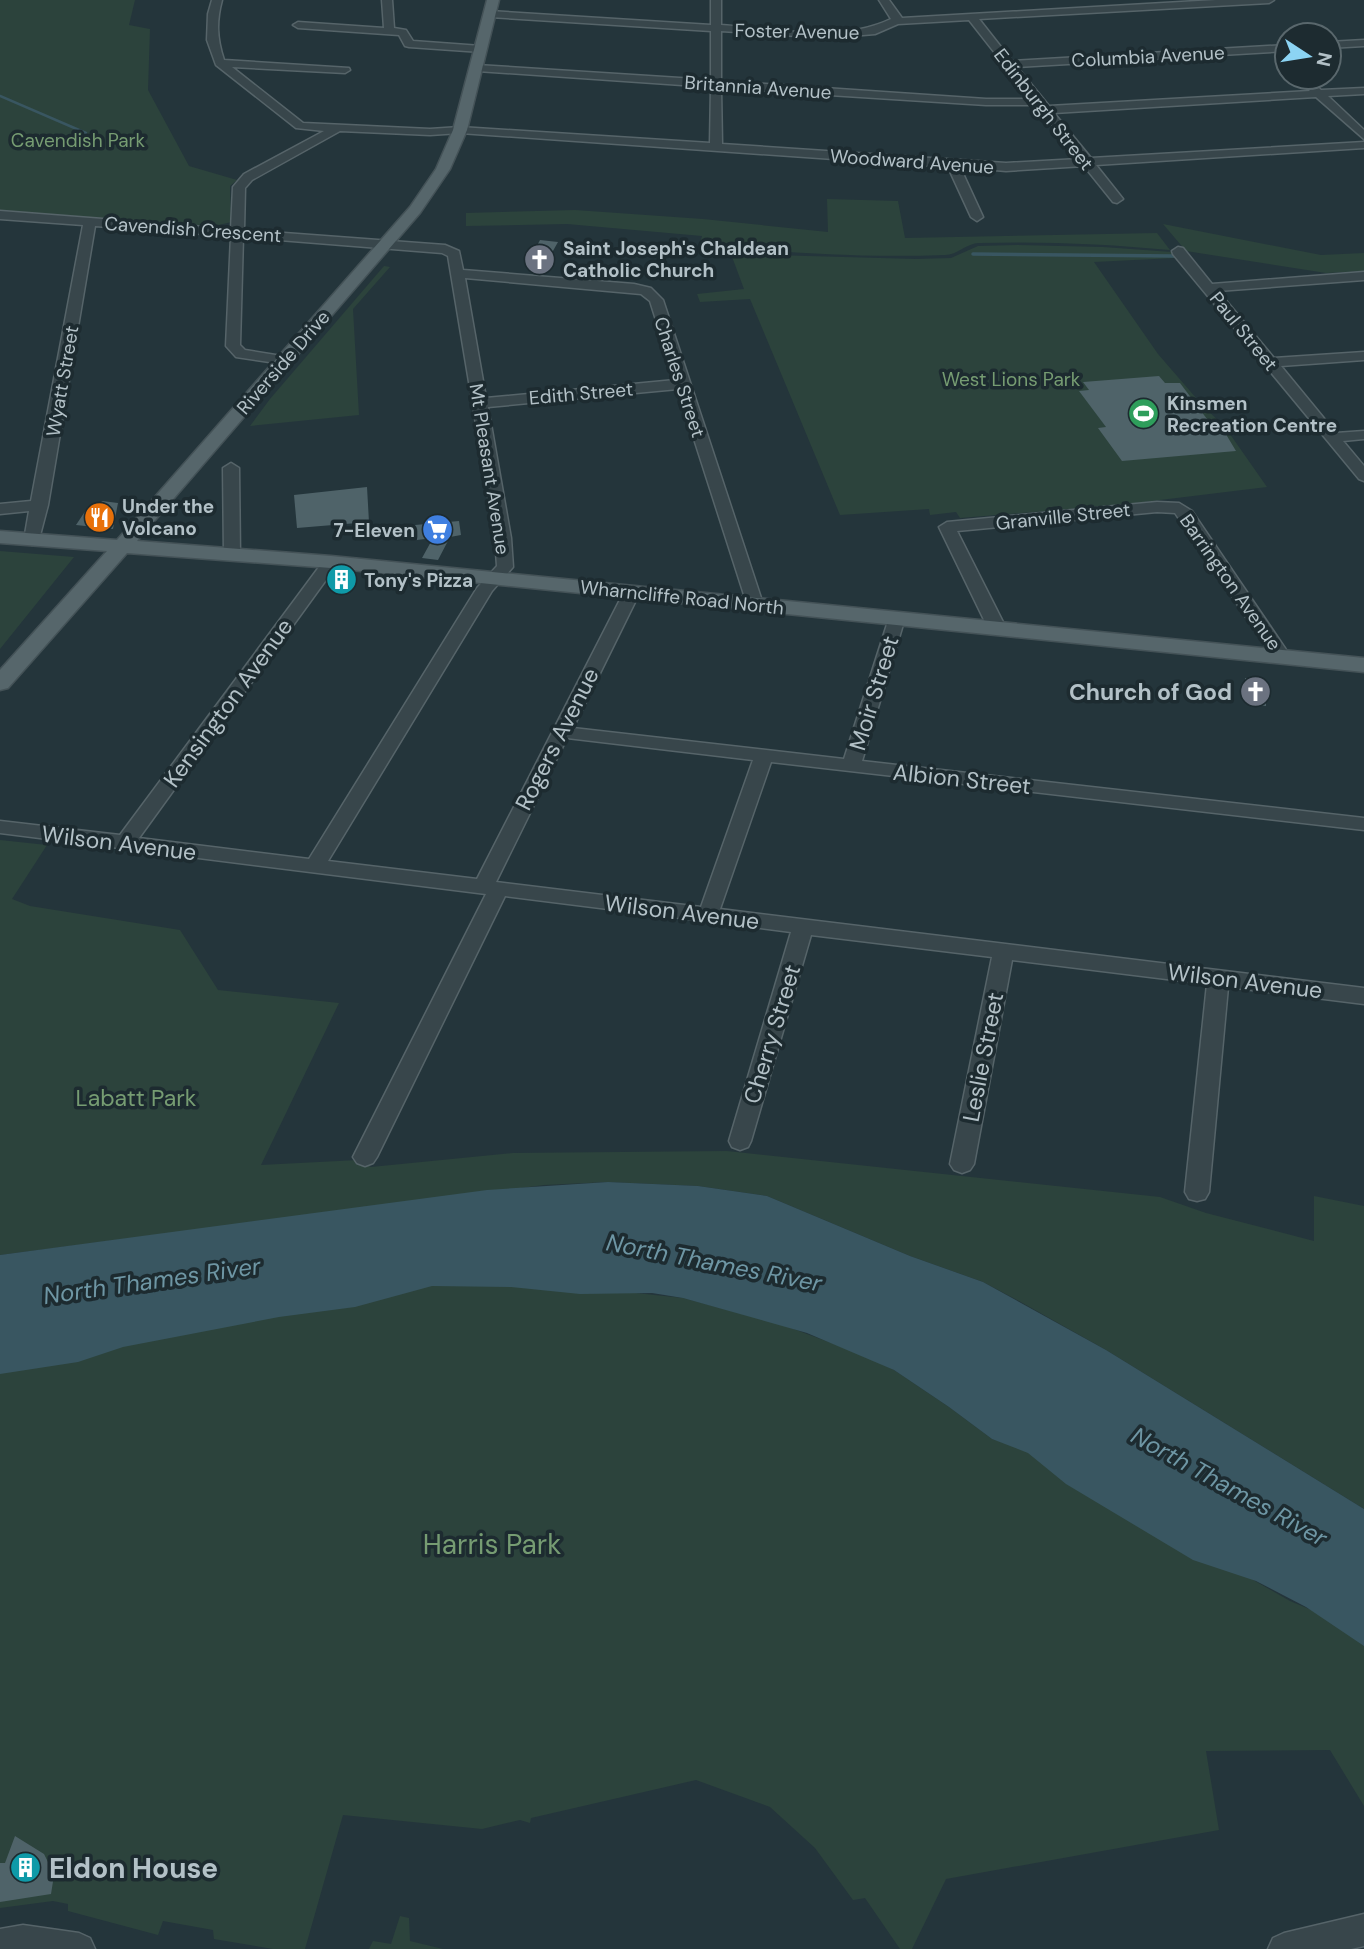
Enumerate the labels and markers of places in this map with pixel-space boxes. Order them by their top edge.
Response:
place label: Saint Joseph's Chaldean Catholic Church [563,236,789,283]
church icon: Saint Joseph's Chaldean Catholic Church [523,242,557,276]
place label: Kinsmen Recreation Centre [1167,391,1337,438]
sports icon: Kinsmen Recreation Centre [1127,397,1161,431]
place label: Under the Volcano [122,494,214,541]
restaurant icon: Under the Volcano [82,500,116,534]
supermarket icon: 7-Eleven [421,513,455,547]
place label: 7-Eleven [333,518,415,543]
building icon: Tony's Pizza [324,563,358,597]
place label: Tony's Pizza [364,568,473,593]
church icon: Church of God [1238,675,1272,709]
place label: Church of God [1069,677,1232,707]
place label: Eldon House [49,1850,218,1887]
building icon: Eldon House [9,1851,43,1885]

